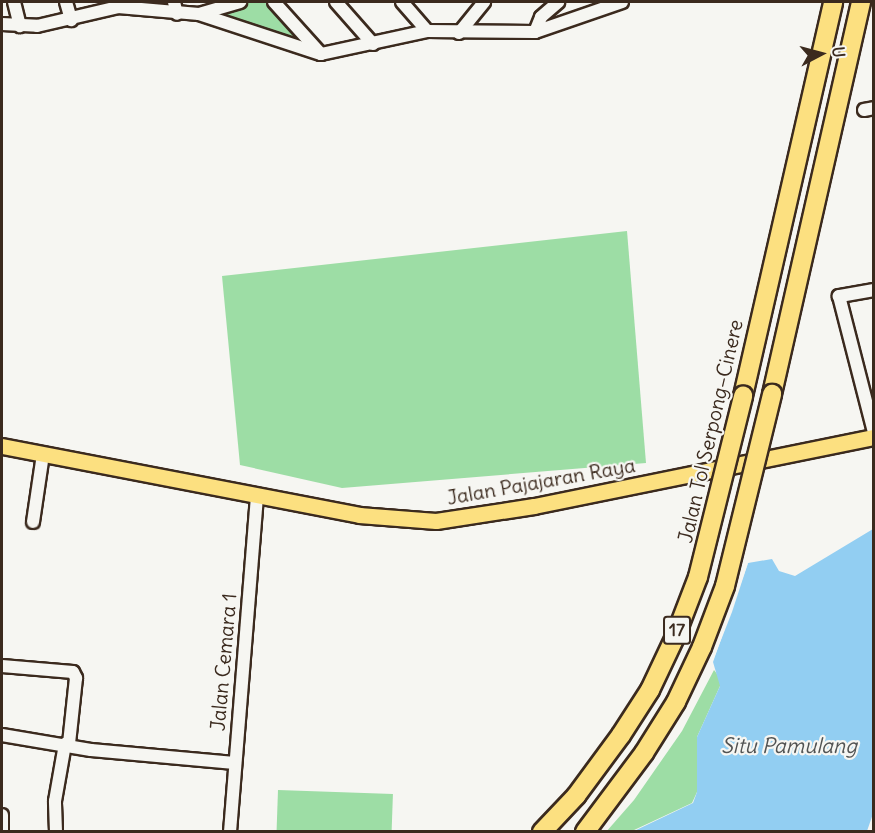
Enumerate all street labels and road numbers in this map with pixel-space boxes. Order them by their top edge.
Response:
street label: Jalan Tol Serpong–Cinere [673,317,747,545]
street label: Jalan Pajajaran Raya [445,453,637,509]
street label: Jalan Cemara 1 [205,592,241,732]
road number: 17 [662,615,692,645]

